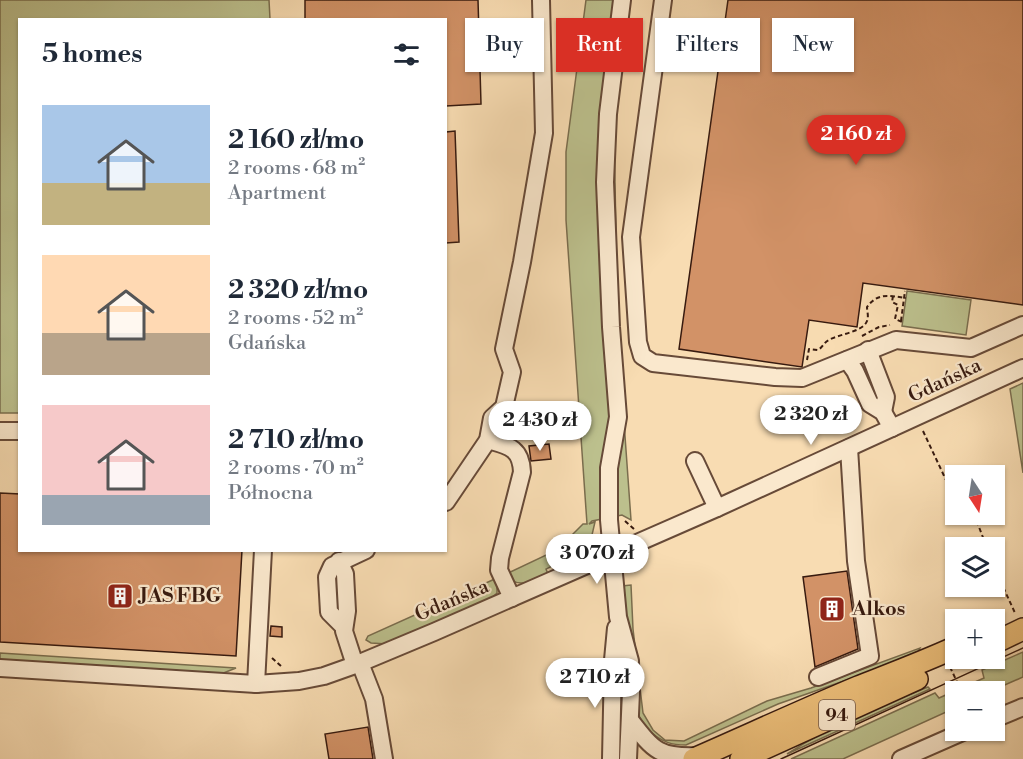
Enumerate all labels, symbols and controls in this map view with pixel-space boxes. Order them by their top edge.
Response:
chip: Buy [465,18,544,72]
chip: Rent [556,18,643,72]
chip: Filters [655,18,760,72]
chip: New [772,18,854,72]
text: 5 homes [42,38,142,70]
icon: filters [390,38,423,71]
pin: 2 160 zł [794,115,918,166]
text: 2 160 zł [820,122,892,147]
text: 2 160 zł/mo [228,124,364,156]
icon: home [90,129,162,201]
text: 2 rooms · 68 m² [228,156,365,181]
text: Apartment [228,181,326,206]
text: 2 320 zł/mo [228,274,368,306]
icon: home [90,279,162,351]
text: 2 rooms · 52 m² [228,306,363,331]
text: Gdańska [228,331,306,356]
street label: Gdańska [904,353,986,409]
pin: 2 320 zł [749,395,873,446]
pin: 2 430 zł [478,401,602,452]
text: 2 320 zł [774,402,848,427]
text: 2 430 zł [503,408,577,433]
text: 2 710 zł/mo [228,424,364,456]
icon: home [90,429,162,501]
text: 2 rooms · 70 m² [228,456,364,481]
north arrow [945,465,1005,525]
map controls [945,465,1005,741]
text: Północna [228,481,313,506]
pin: 3 070 zł [535,534,659,585]
button: layers [945,537,1005,597]
text: 3 070 zł [560,541,634,566]
street label: Gdańska [411,574,494,628]
building icon: JAS FBG [105,581,135,611]
place label: JAS FBG [137,584,221,609]
building icon: Alkos [817,594,847,624]
place label: Alkos [851,597,905,622]
button: + [945,609,1005,669]
pin: 2 710 zł [533,658,657,709]
text: 2 710 zł [560,665,630,690]
button: − [945,681,1005,741]
road number: 94 [819,700,855,730]

